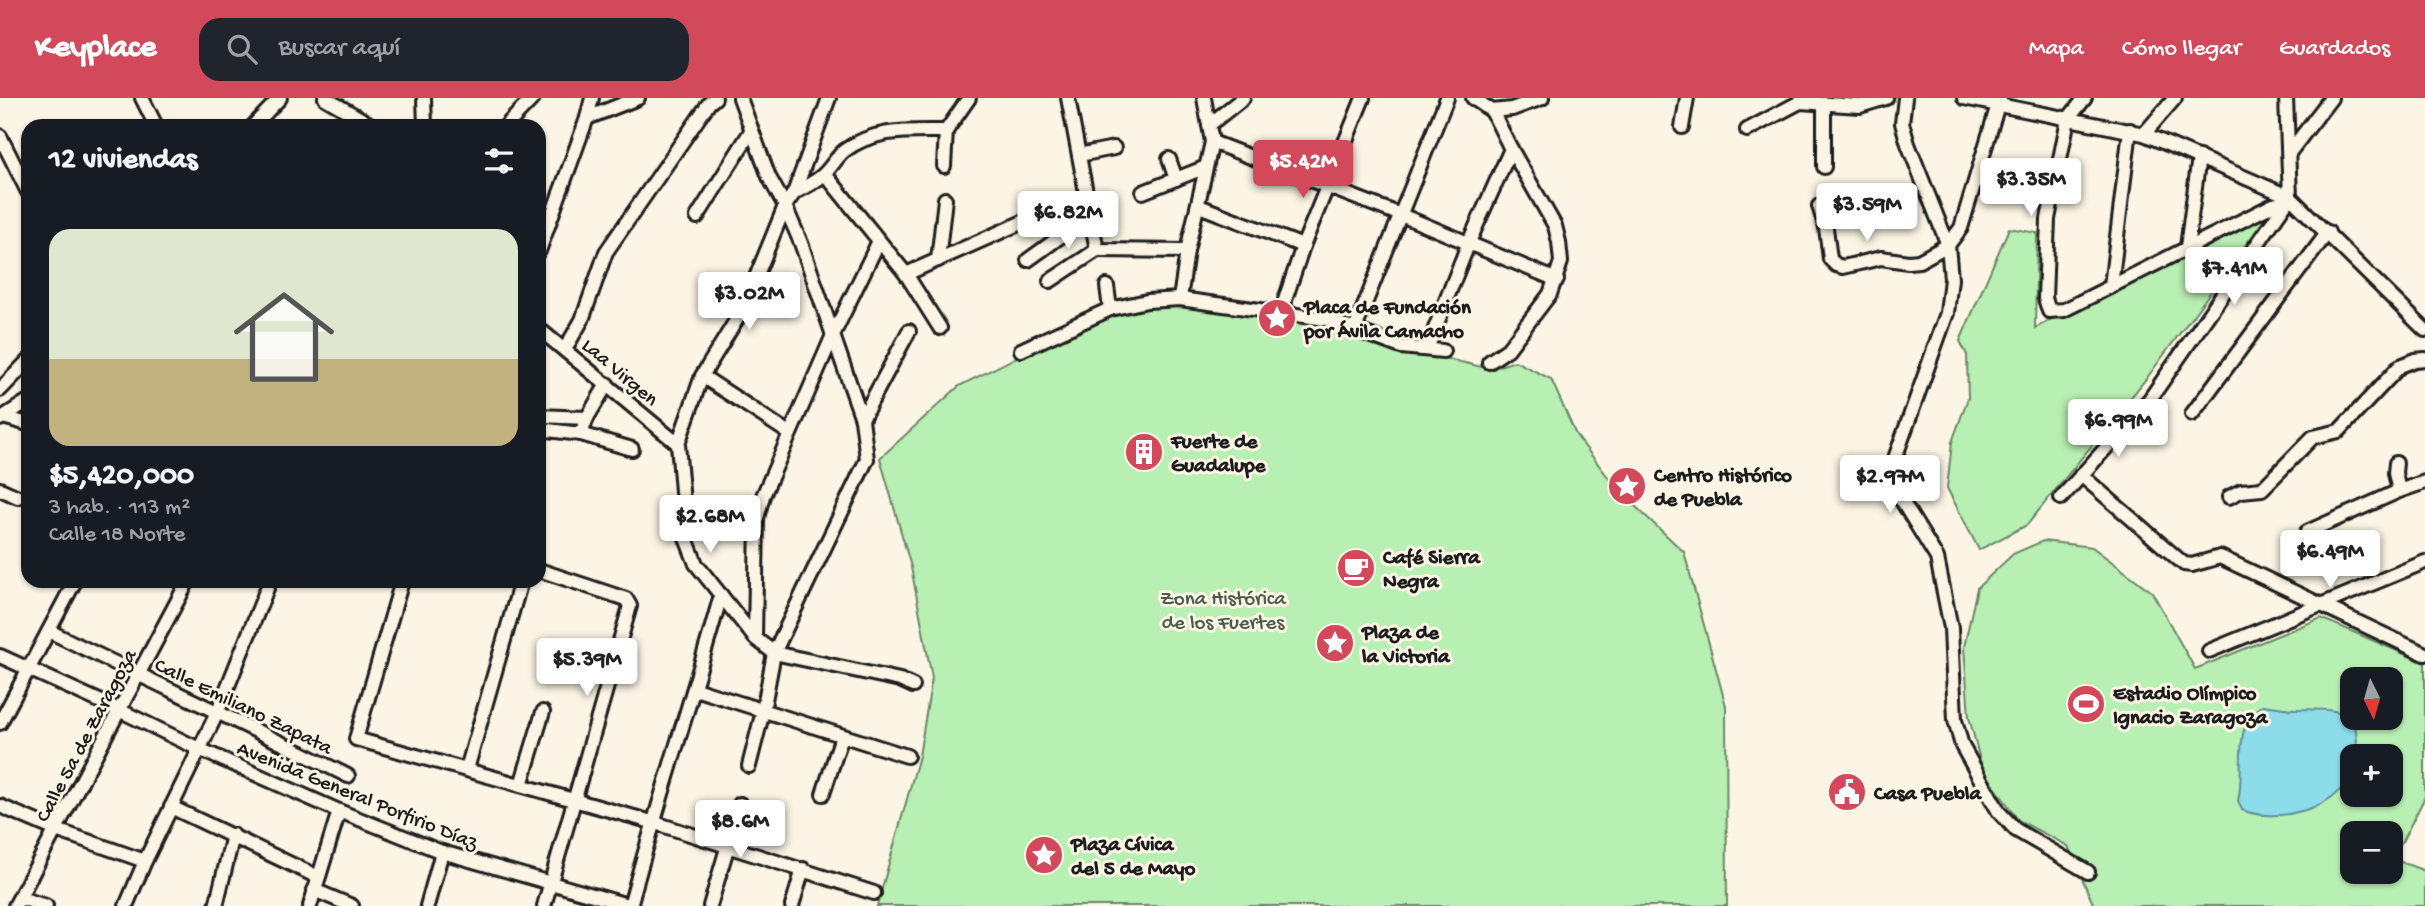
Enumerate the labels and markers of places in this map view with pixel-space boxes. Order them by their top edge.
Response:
pin: $5.42M [1246,140,1360,200]
pin: $3.35M [1974,158,2088,218]
pin: $3.59M [1810,184,1924,243]
pin: $6.82M [1011,192,1125,251]
pin: $7.41M [2177,248,2291,307]
pin: $3.02M [692,272,806,332]
place icon: Placa de Fundación por Ávila Camacho [1256,297,1298,339]
place label: Placa de Fundación por Ávila Camacho [1303,297,1472,346]
pin: $6.99M [2061,400,2175,459]
building icon: Fuerte de Guadalupe [1123,431,1165,473]
place label: Fuerte de Guadalupe [1170,431,1267,480]
pin: $2.97M [1833,456,1947,515]
place icon: Centro Histórico de Puebla [1606,465,1648,507]
place label: Centro Histórico de Puebla [1653,465,1792,514]
pin: $2.68M [653,496,767,555]
pin: $6.49M [2273,531,2387,590]
cafe icon: Café Sierra Negra [1335,547,1377,589]
place label: Café Sierra Negra [1382,547,1481,596]
place icon: Plaza de la Victoria [1314,622,1356,664]
place label: Plaza de la Victoria [1361,622,1451,671]
pin: $5.39M [530,638,644,698]
sports icon: Estadio Olímpico Ignacio Zaragoza [2065,683,2107,725]
place label: Estadio Olímpico Ignacio Zaragoza [2113,683,2269,732]
public building icon: Casa Puebla [1826,771,1868,813]
place label: Casa Puebla [1873,783,1982,808]
pin: $8.6M [691,800,789,860]
place icon: Plaza Cívica del 5 de Mayo [1023,834,1065,876]
place label: Plaza Cívica del 5 de Mayo [1070,834,1195,883]

